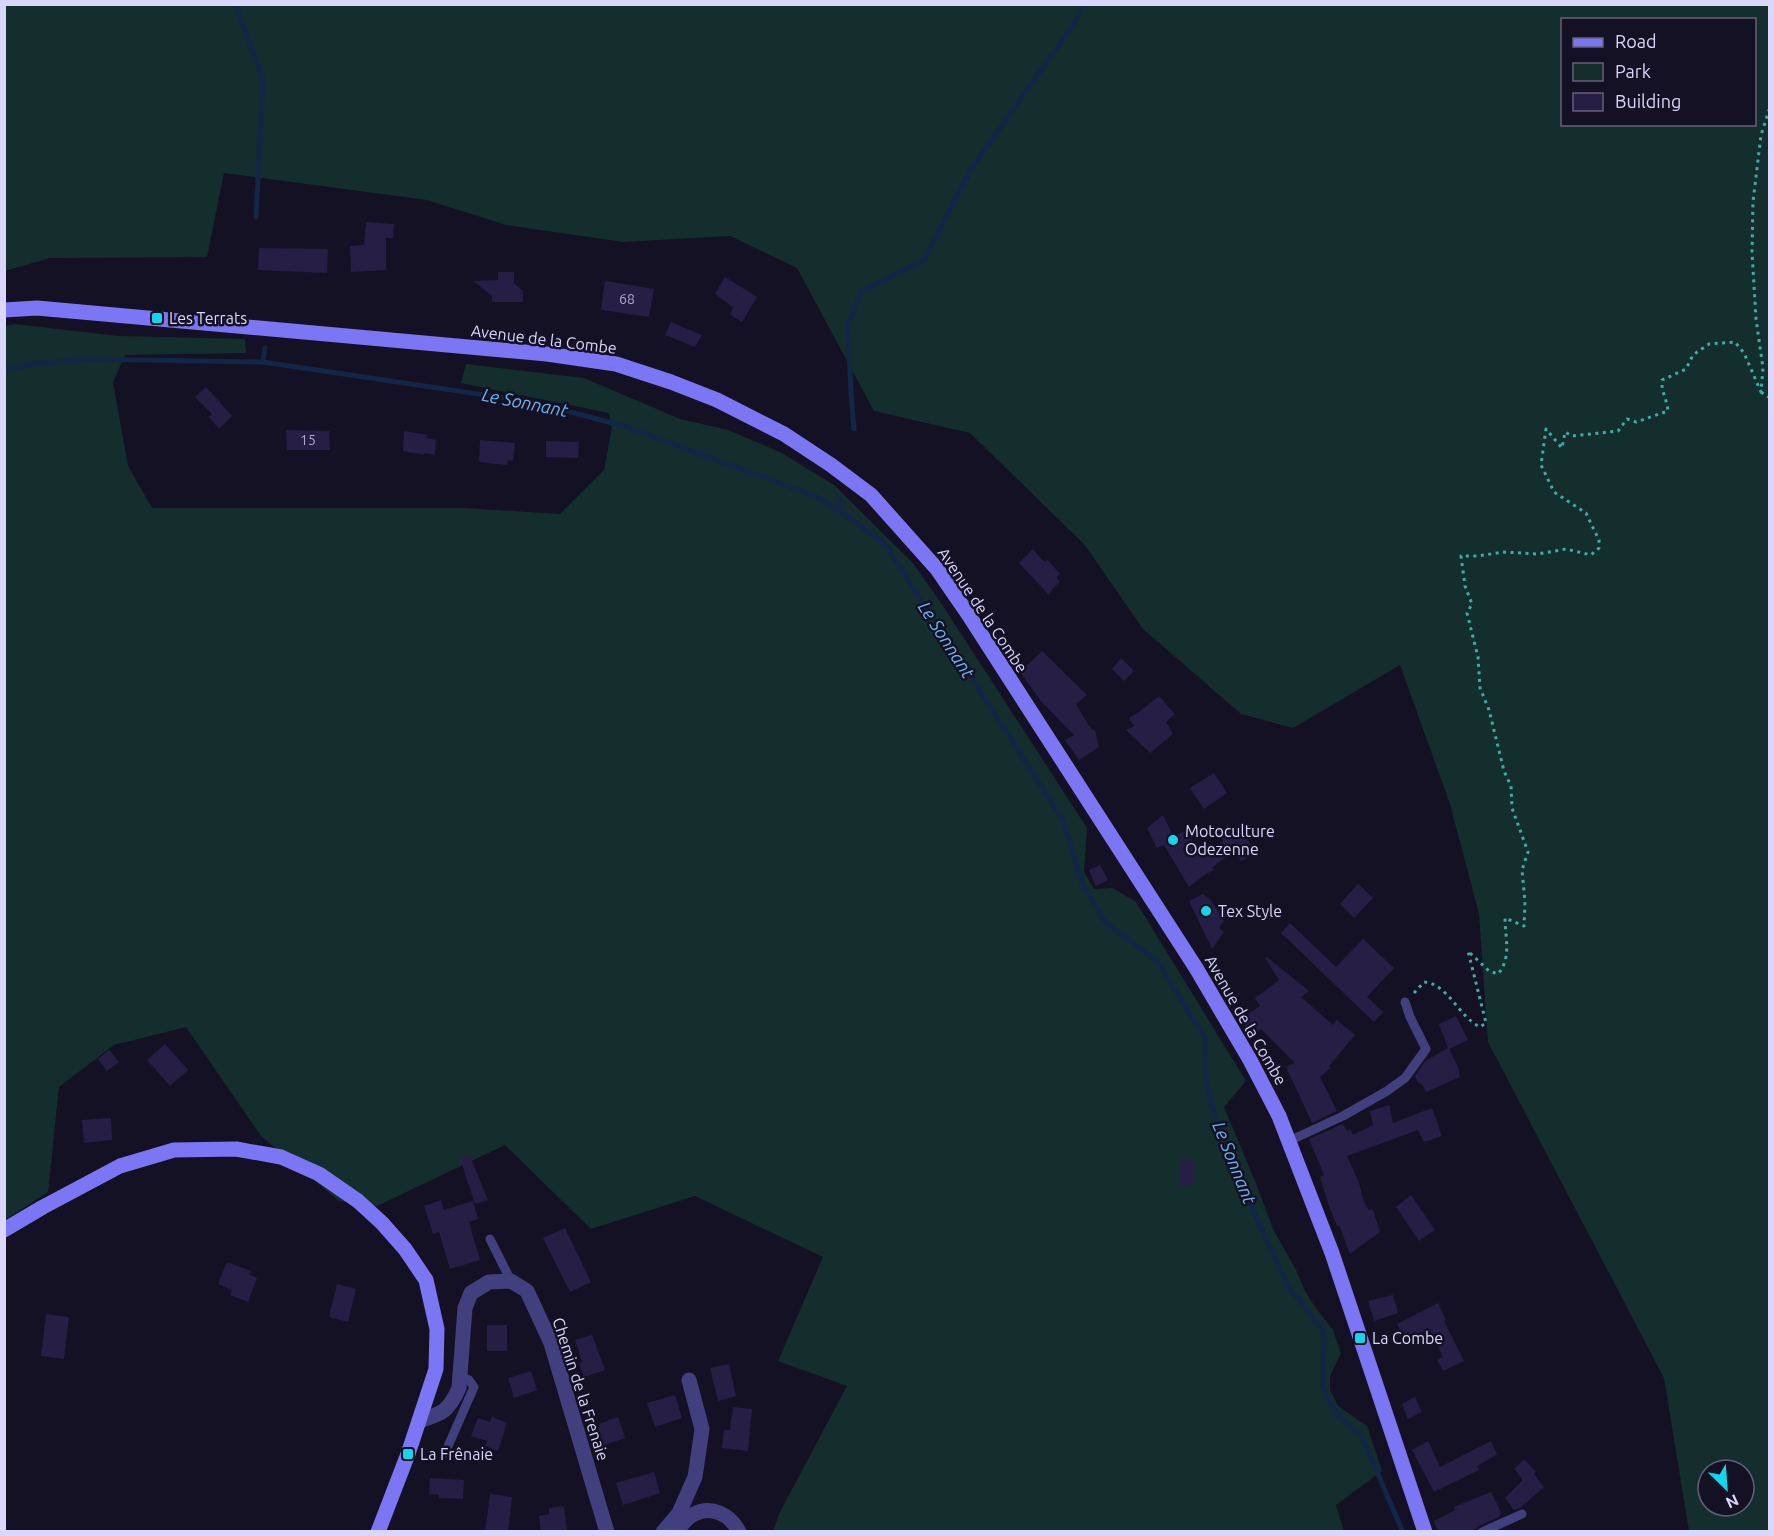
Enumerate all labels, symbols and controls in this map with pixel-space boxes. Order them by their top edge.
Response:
legend [1561,18,1756,126]
text: Road [1615,31,1657,51]
text: Park [1615,61,1651,81]
text: Building [1615,91,1681,111]
house number: 68 [619,291,635,307]
place label: Les Terrats [169,309,247,327]
marker: Les Terrats [150,311,164,325]
street label: Avenue de la Combe [470,321,618,357]
water label: Le Sonnant [481,384,571,420]
house number: 15 [300,432,316,448]
street label: Avenue de la Combe [935,544,1031,676]
water label: Le Sonnant [915,597,979,682]
place label: Motoculture Odezenne [1185,822,1275,858]
marker: Motoculture Odezenne [1166,833,1180,847]
place label: Tex Style [1218,902,1282,920]
marker: Tex Style [1199,904,1213,918]
street label: Avenue de la Combe [1202,952,1290,1088]
water label: Le Sonnant [1209,1118,1261,1208]
street label: Chemin de la Frenaie [549,1315,613,1463]
place label: La Combe [1372,1329,1443,1347]
marker: La Combe [1353,1331,1367,1345]
place label: La Frênaie [420,1445,493,1463]
marker: La Frênaie [401,1447,415,1461]
north arrow [1696,1458,1756,1518]
text: N [1723,1491,1742,1512]

